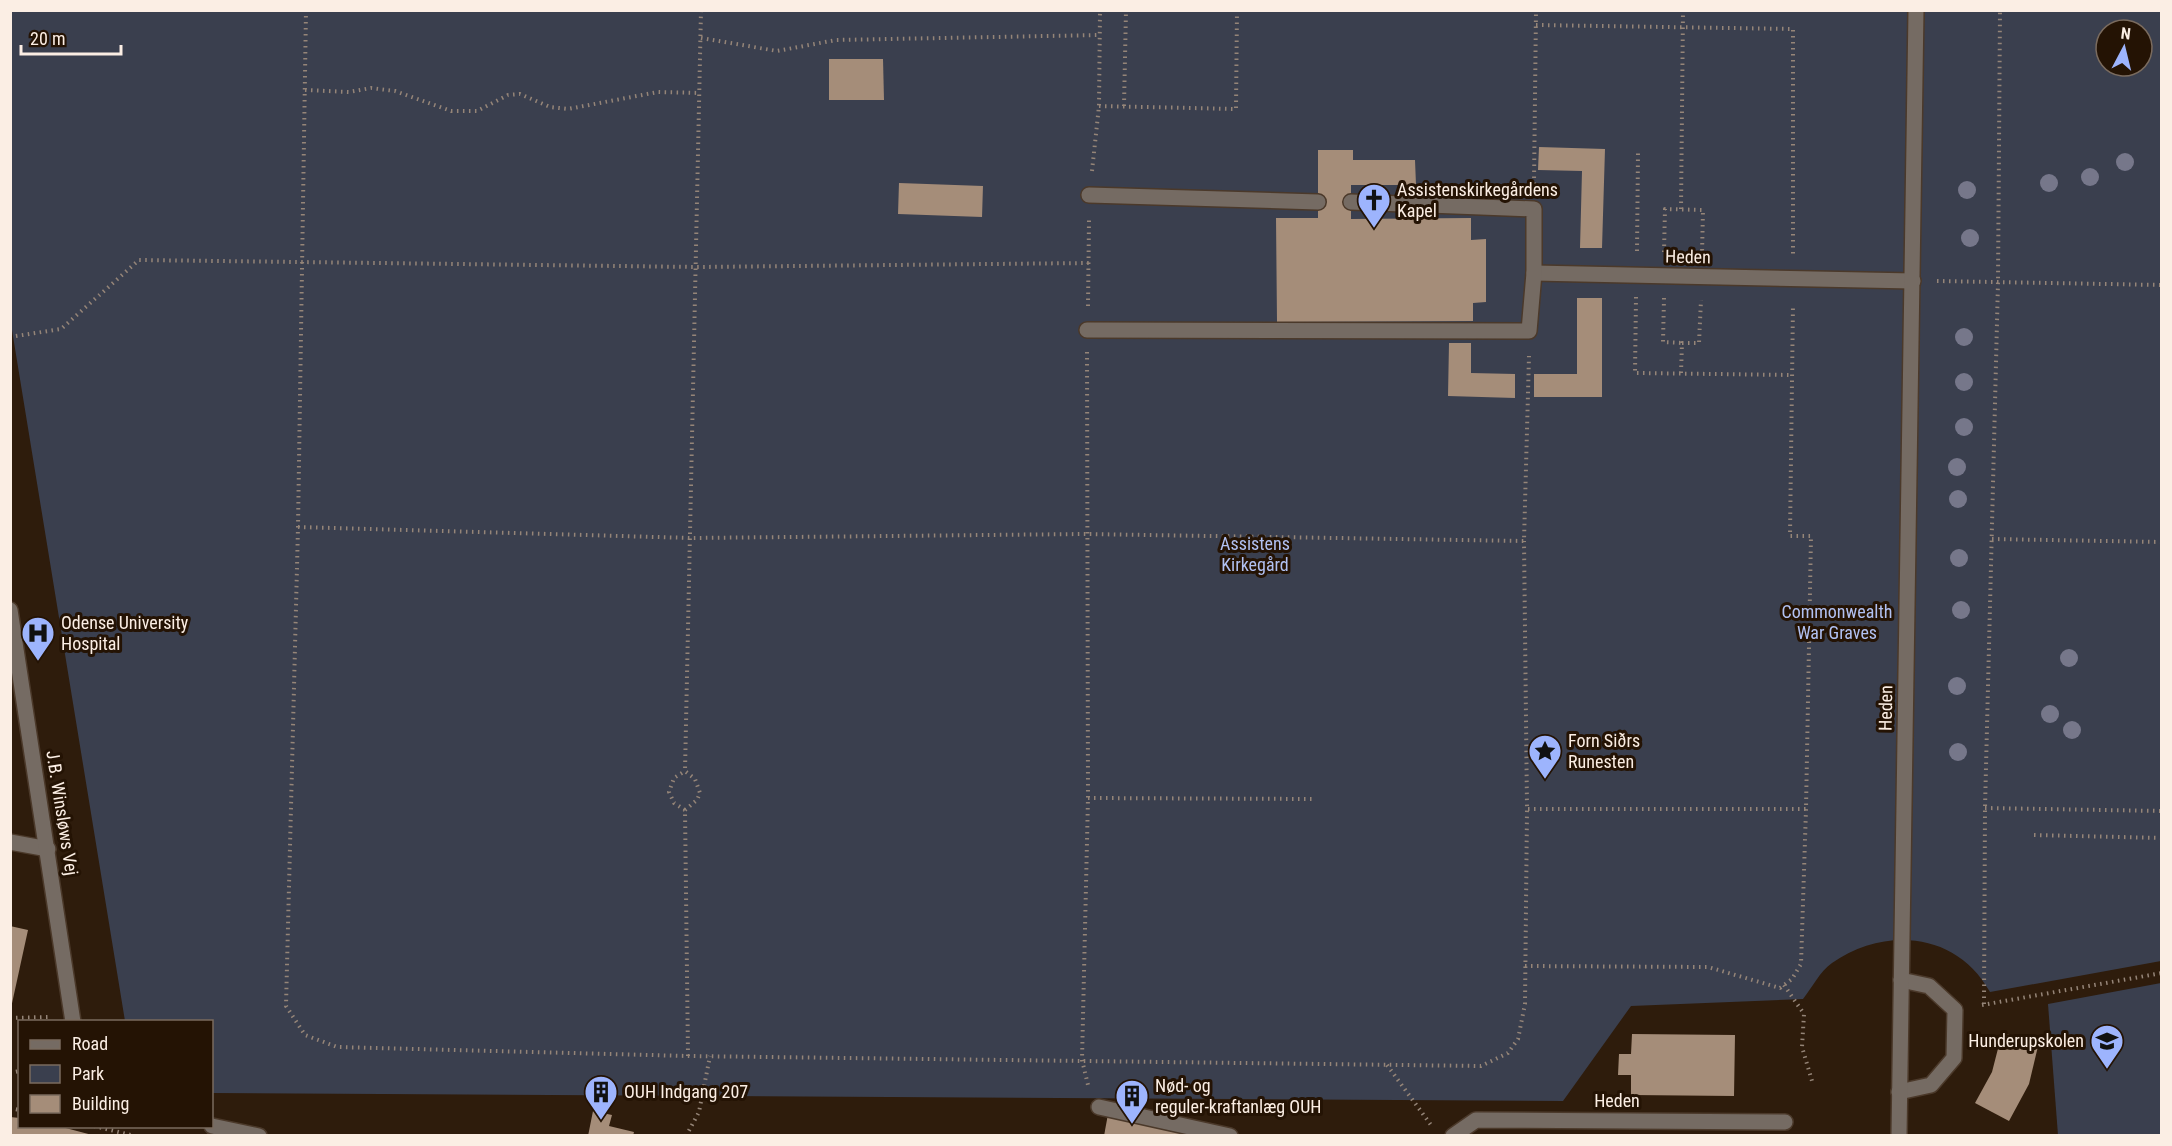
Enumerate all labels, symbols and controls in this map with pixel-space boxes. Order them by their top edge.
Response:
scale bar [21,18,122,56]
north arrow [2094,18,2154,78]
text: N [2120,24,2132,44]
text: 20 m [30,28,65,49]
place label: Assistenskirkegårdens Kapel [1397,179,1558,221]
church icon: Assistenskirkegårdens Kapel [1356,182,1392,229]
street label: Heden [1665,246,1711,267]
park label: Assistens Kirkegård [1220,533,1290,575]
park label: Commonwealth War Graves [1781,601,1893,643]
place label: Odense University Hospital [61,612,189,654]
hospital icon: Odense University Hospital [20,615,56,662]
street label: Heden [1875,685,1896,731]
place label: Forn Siðrs Runesten [1568,730,1640,772]
place icon: Forn Siðrs Runesten [1527,733,1563,780]
street label: J.B. Winsløws Vej [42,749,83,877]
legend [18,1020,213,1128]
school or university icon: Hunderupskolen [2089,1023,2125,1070]
place label: Hunderupskolen [1968,1030,2084,1051]
text: Road [72,1033,108,1054]
text: Park [72,1063,104,1084]
building icon: OUH Indgang 207 [583,1074,619,1121]
place label: Nød- og reguler-kraftanlæg OUH [1155,1075,1321,1117]
building icon: Nød- og reguler-kraftanlæg OUH [1114,1078,1150,1125]
place label: OUH Indgang 207 [624,1081,748,1102]
street label: Heden [1594,1090,1640,1111]
text: Building [72,1093,129,1114]

